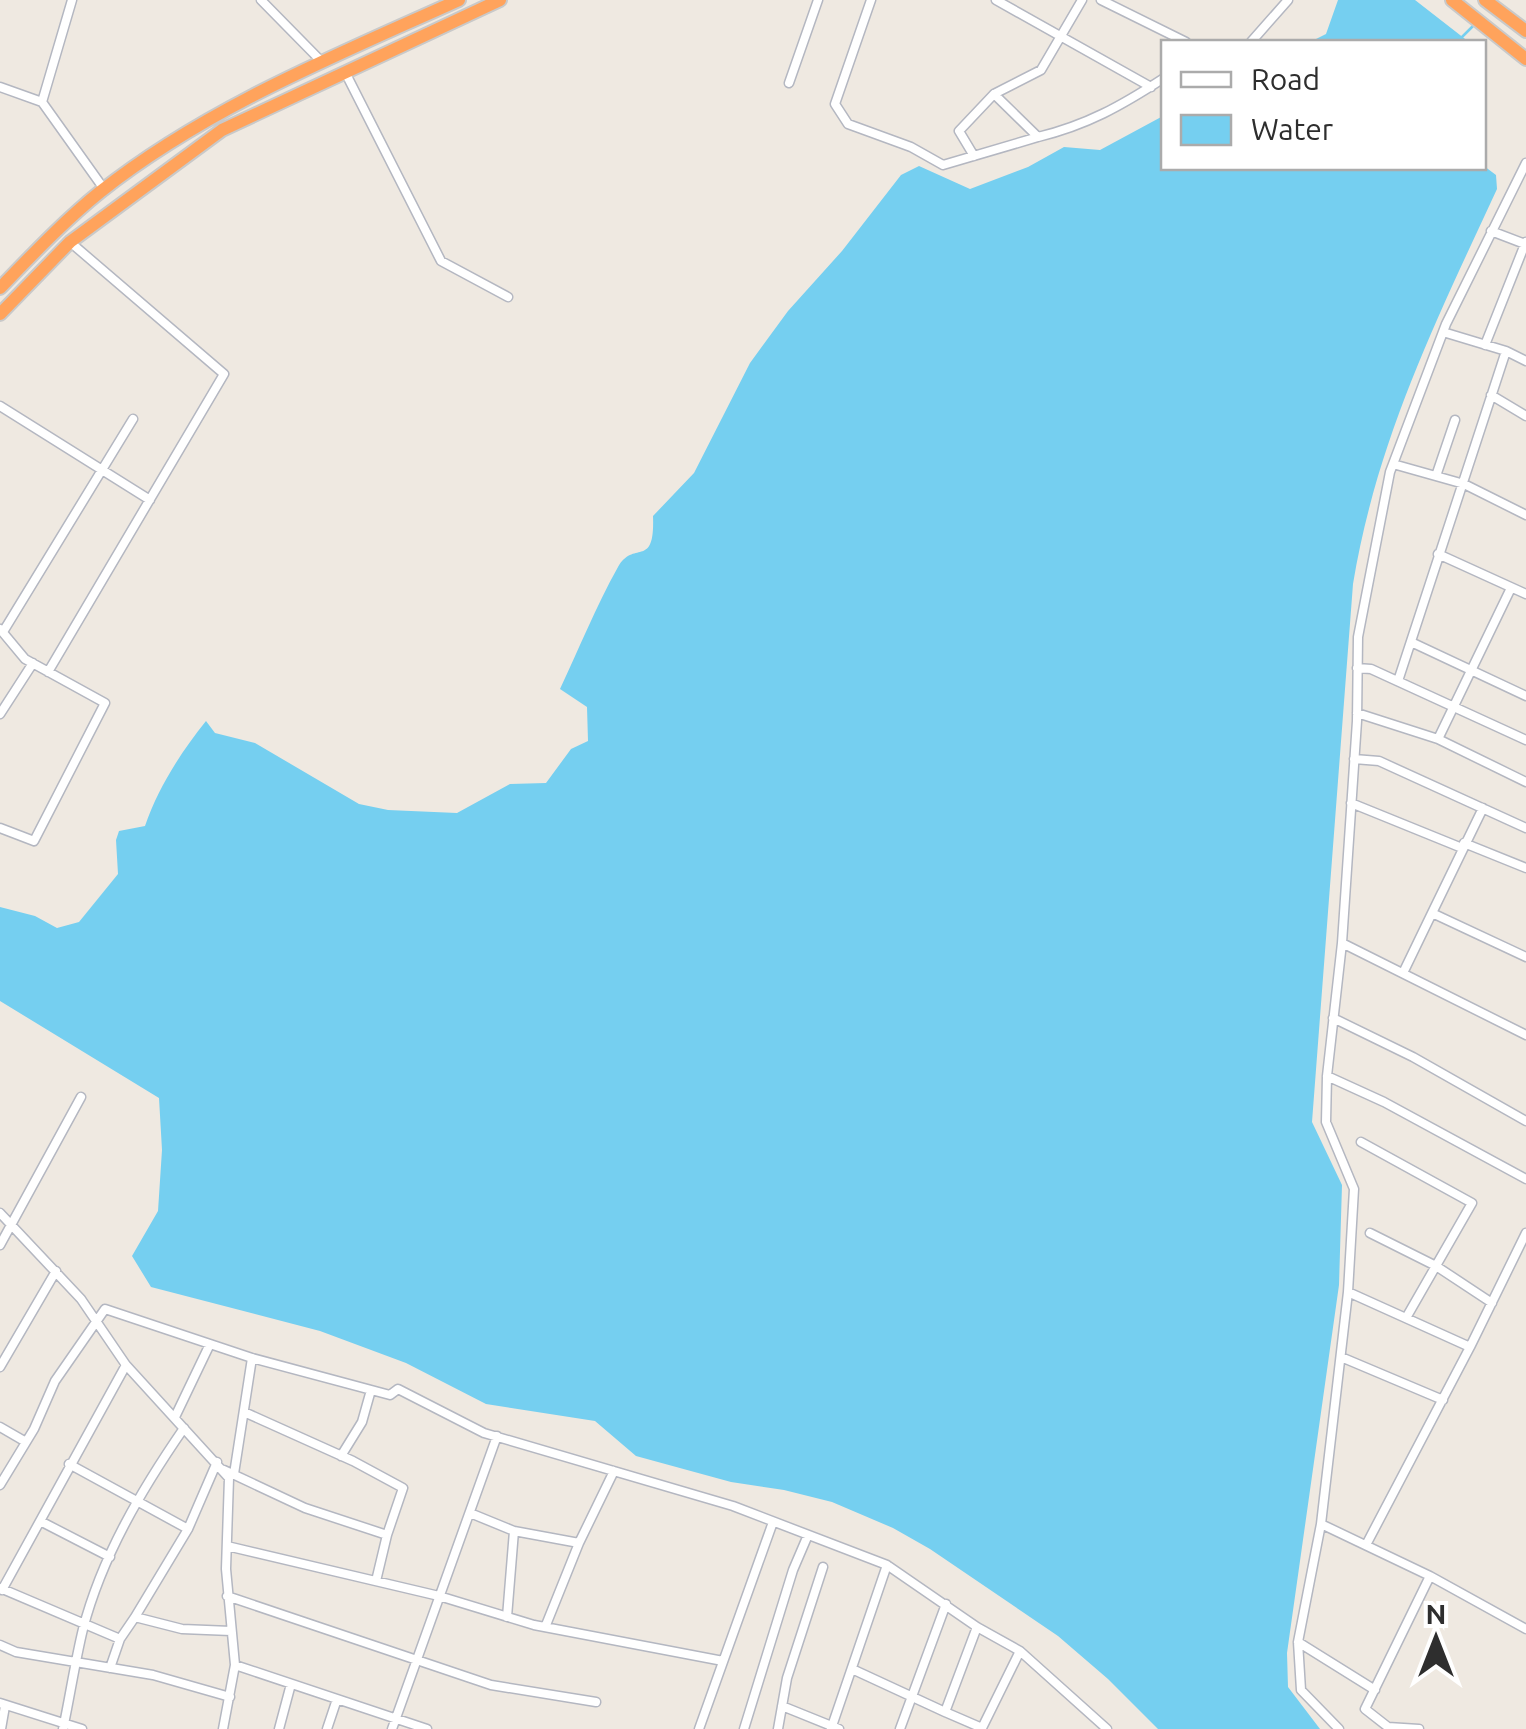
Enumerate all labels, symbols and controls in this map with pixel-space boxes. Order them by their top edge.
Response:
legend [1161,40,1486,170]
text: Road [1251,62,1320,96]
text: Water [1251,112,1334,146]
north arrow [1386,1589,1486,1689]
text: N [1426,1598,1446,1629]

